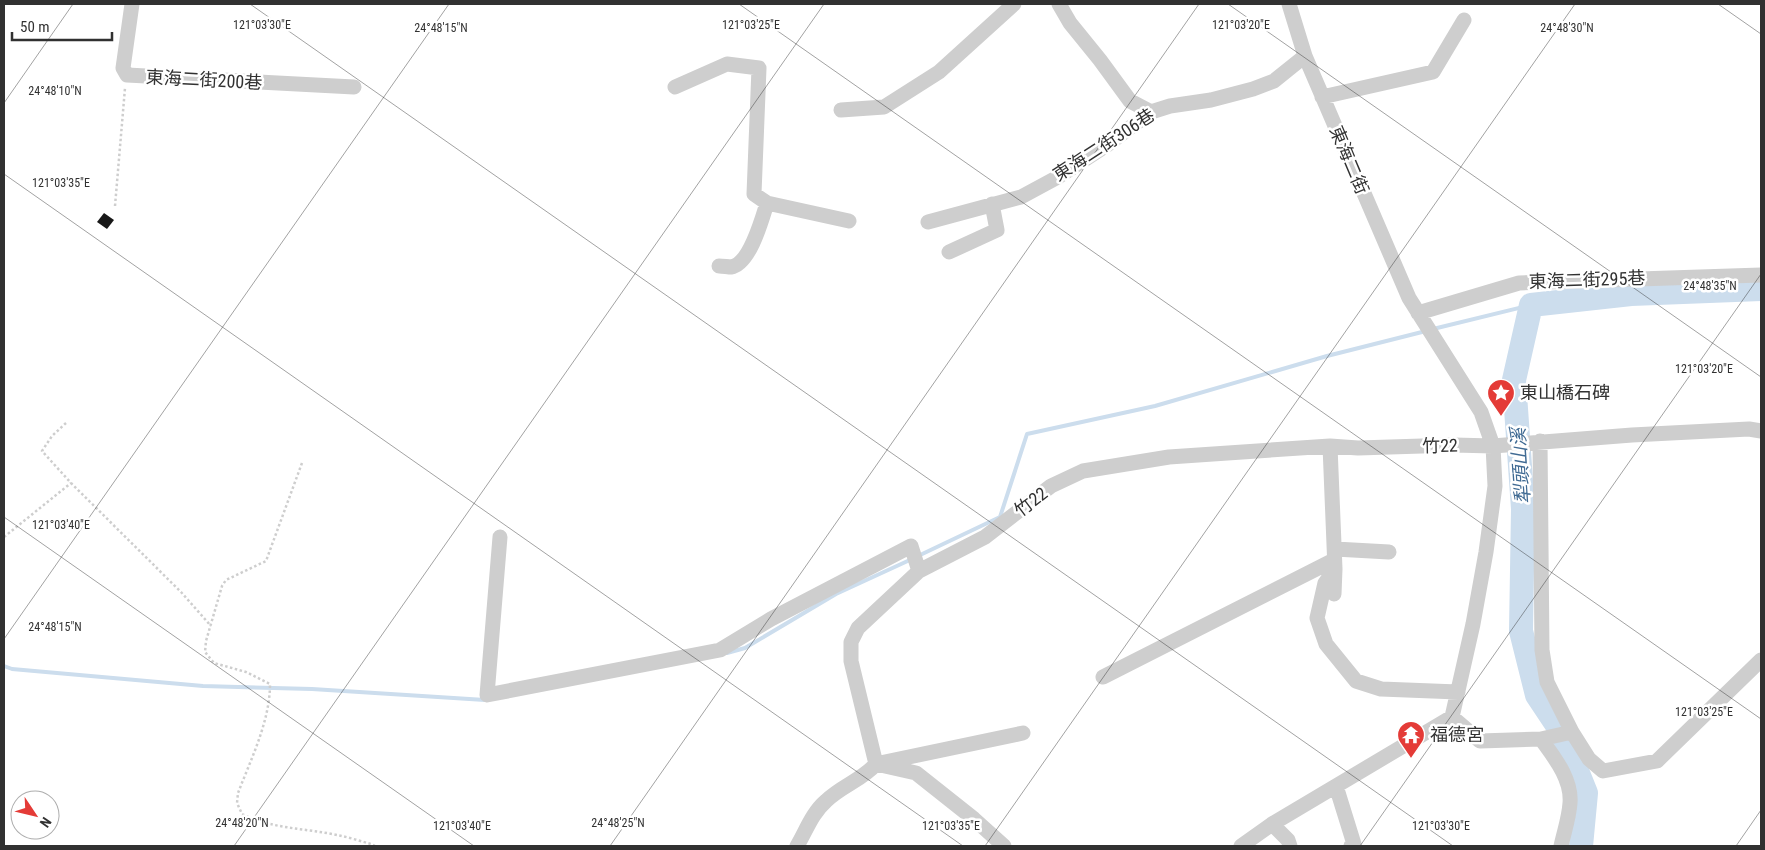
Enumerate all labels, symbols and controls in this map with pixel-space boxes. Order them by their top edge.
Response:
scale bar [12,10,112,42]
text: 50 m [20,18,50,36]
text: 121°03'30"E [233,18,291,32]
text: 121°03'25"E [722,18,780,32]
text: 121°03'20"E [1212,18,1270,32]
text: 24°48'15"N [414,21,468,35]
text: 24°48'30"N [1540,21,1594,35]
street label: 東海二街200巷 [145,66,263,93]
text: 24°48'10"N [28,84,82,98]
street label: 東海二街306巷 [1049,104,1158,185]
street label: 東海二街 [1326,123,1373,197]
text: 121°03'35"E [32,176,90,190]
street label: 東海二街295巷 [1528,267,1646,292]
text: 24°48'35"N [1683,279,1737,293]
text: 121°03'20"E [1675,362,1733,376]
place icon: 東山橋石碑 [1486,378,1516,417]
place label: 東山橋石碑 [1520,382,1610,403]
water label: 犁頭山溪 [1506,424,1535,505]
street label: 竹22 [1422,435,1458,456]
street label: 竹22 [1010,482,1051,521]
text: 121°03'40"E [32,518,90,532]
text: 24°48'15"N [28,620,82,634]
text: 121°03'25"E [1675,705,1733,719]
temple icon: 福德宮 [1396,720,1426,759]
place label: 福德宮 [1430,724,1484,745]
north arrow [10,790,60,840]
text: N [37,814,55,831]
text: 24°48'20"N [215,816,269,830]
text: 24°48'25"N [591,816,645,830]
text: 121°03'40"E [433,819,491,833]
text: 121°03'35"E [922,819,980,833]
text: 121°03'30"E [1412,819,1470,833]

